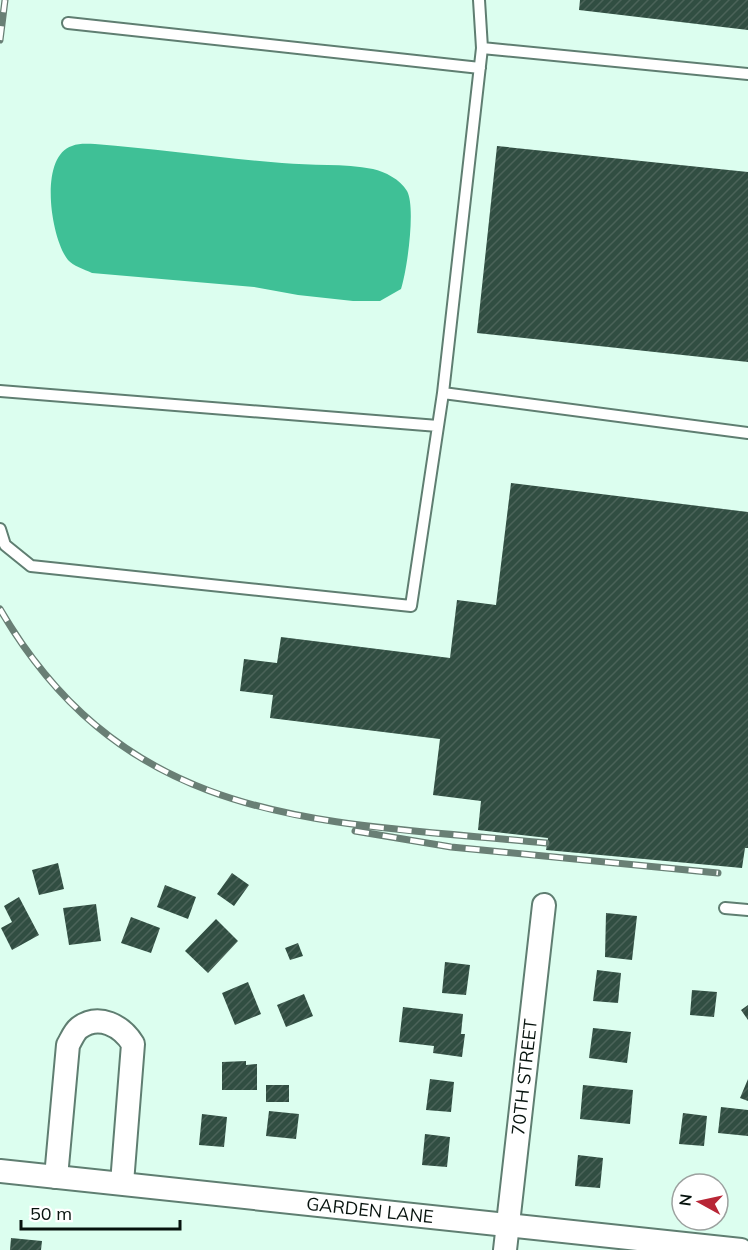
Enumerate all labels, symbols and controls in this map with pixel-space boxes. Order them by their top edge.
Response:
street label: 70TH STREET [506,1017,542,1137]
north arrow [670,1172,730,1232]
street label: GARDEN LANE [305,1192,435,1228]
scale bar [21,1193,180,1231]
text: N [674,1193,696,1207]
text: 50 m [30,1202,72,1225]

